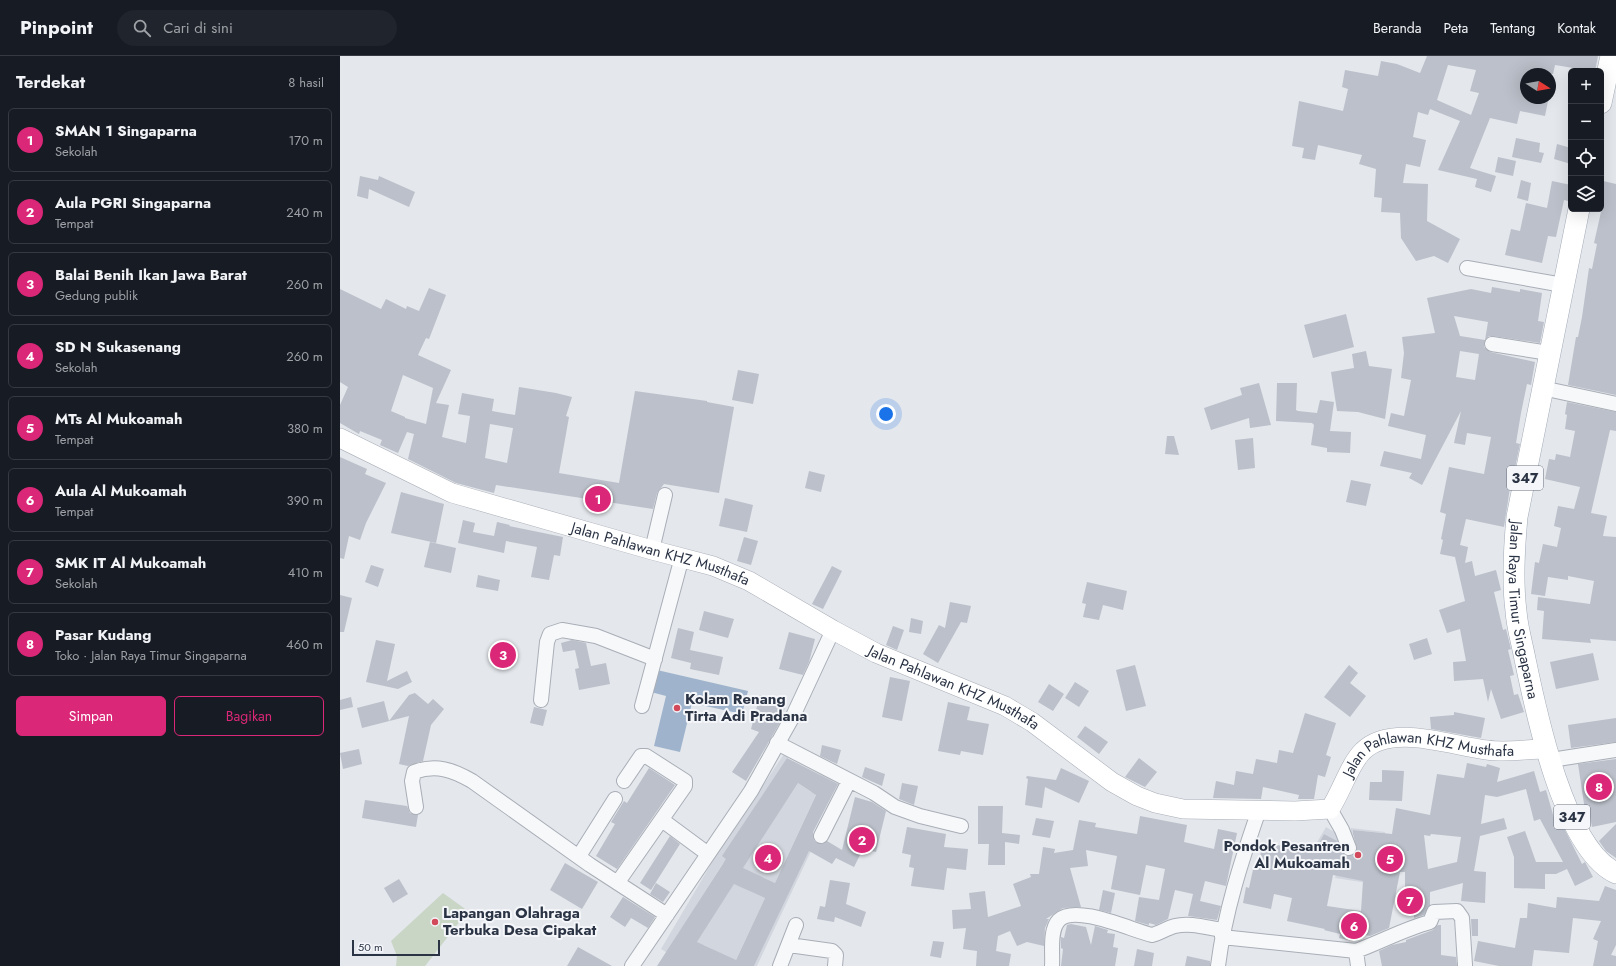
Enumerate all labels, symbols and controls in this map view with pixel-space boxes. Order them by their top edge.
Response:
search box [117,10,397,46]
text: Pinpoint [20,14,93,41]
icon: search [131,17,153,39]
text: Cari di sini [163,17,233,39]
text: Beranda [1373,18,1422,38]
text: Peta [1444,18,1468,38]
text: Tentang [1490,18,1535,38]
text: Kontak [1557,18,1596,38]
north arrow [1520,68,1556,104]
map controls [1568,68,1604,212]
button: + [1568,68,1604,104]
text: Terdekat [16,70,85,94]
text: 8 hasil [288,73,324,92]
button: − [1568,104,1604,140]
text: SMAN 1 Singaparna [55,120,197,142]
text: 1 [27,131,33,150]
text: 170 m [288,131,323,150]
button: locate [1568,140,1604,176]
text: Sekolah [55,142,98,161]
button: layers [1568,176,1604,212]
text: Aula PGRI Singaparna [55,192,211,214]
text: 2 [26,203,34,222]
text: 240 m [286,203,323,222]
text: Tempat [55,214,93,233]
text: Balai Benih Ikan Jawa Barat [55,264,247,286]
text: 3 [26,275,34,294]
text: 260 m [286,275,323,294]
text: Gedung publik [55,286,138,305]
text: SD N Sukasenang [55,336,181,358]
text: 4 [25,347,35,366]
text: 260 m [286,347,323,366]
text: Sekolah [55,358,98,377]
your location [876,404,896,424]
text: MTs Al Mukoamah [55,408,182,430]
text: 5 [26,419,34,438]
text: 380 m [287,419,323,438]
text: Tempat [55,430,93,449]
road number: 347 [1507,466,1543,490]
text: Aula Al Mukoamah [55,480,187,502]
pin: 1 [585,484,611,514]
text: 6 [26,491,34,510]
text: 390 m [287,491,323,510]
text: Tempat [55,502,93,521]
street label: Jalan Pahlawan KHZ Musthafa [567,516,753,591]
street label: Jalan Raya Timur Singaparna [1503,518,1544,701]
text: SMK IT Al Mukoamah [55,552,206,574]
text: 7 [26,563,34,582]
text: 410 m [288,563,323,582]
text: Sekolah [55,574,98,593]
text: Pasar Kudang [55,624,151,646]
text: 8 [26,635,34,654]
text: 460 m [286,635,323,654]
street label: Jalan Pahlawan KHZ Musthafa [862,639,1044,735]
pin: 3 [490,640,516,670]
text: Toko · Jalan Raya Timur Singaparna [55,646,247,665]
place label: Kolam Renang Tirta Adi Pradana [685,688,807,727]
button: Simpan [16,696,166,736]
button: Bagikan [174,696,324,736]
marker: Kolam Renang Tirta Adi Pradana [672,703,682,713]
street label: Jalan Pahlawan KHZ Musthafa [1336,726,1514,783]
pin: 8 [1586,772,1612,802]
road number: 347 [1554,805,1590,829]
pin: 2 [849,825,875,855]
place label: Pondok Pesantren Al Mukoamah [1223,835,1350,874]
pin: 4 [755,843,781,873]
pin: 5 [1377,844,1403,874]
marker: Pondok Pesantren Al Mukoamah [1353,850,1363,860]
pin: 7 [1397,886,1423,916]
place label: Lapangan Olahraga Terbuka Desa Cipakat [443,902,597,941]
pin: 6 [1341,911,1367,941]
marker: Lapangan Olahraga Terbuka Desa Cipakat [430,917,440,927]
scale bar [352,938,440,957]
text: 50 m [358,939,383,955]

